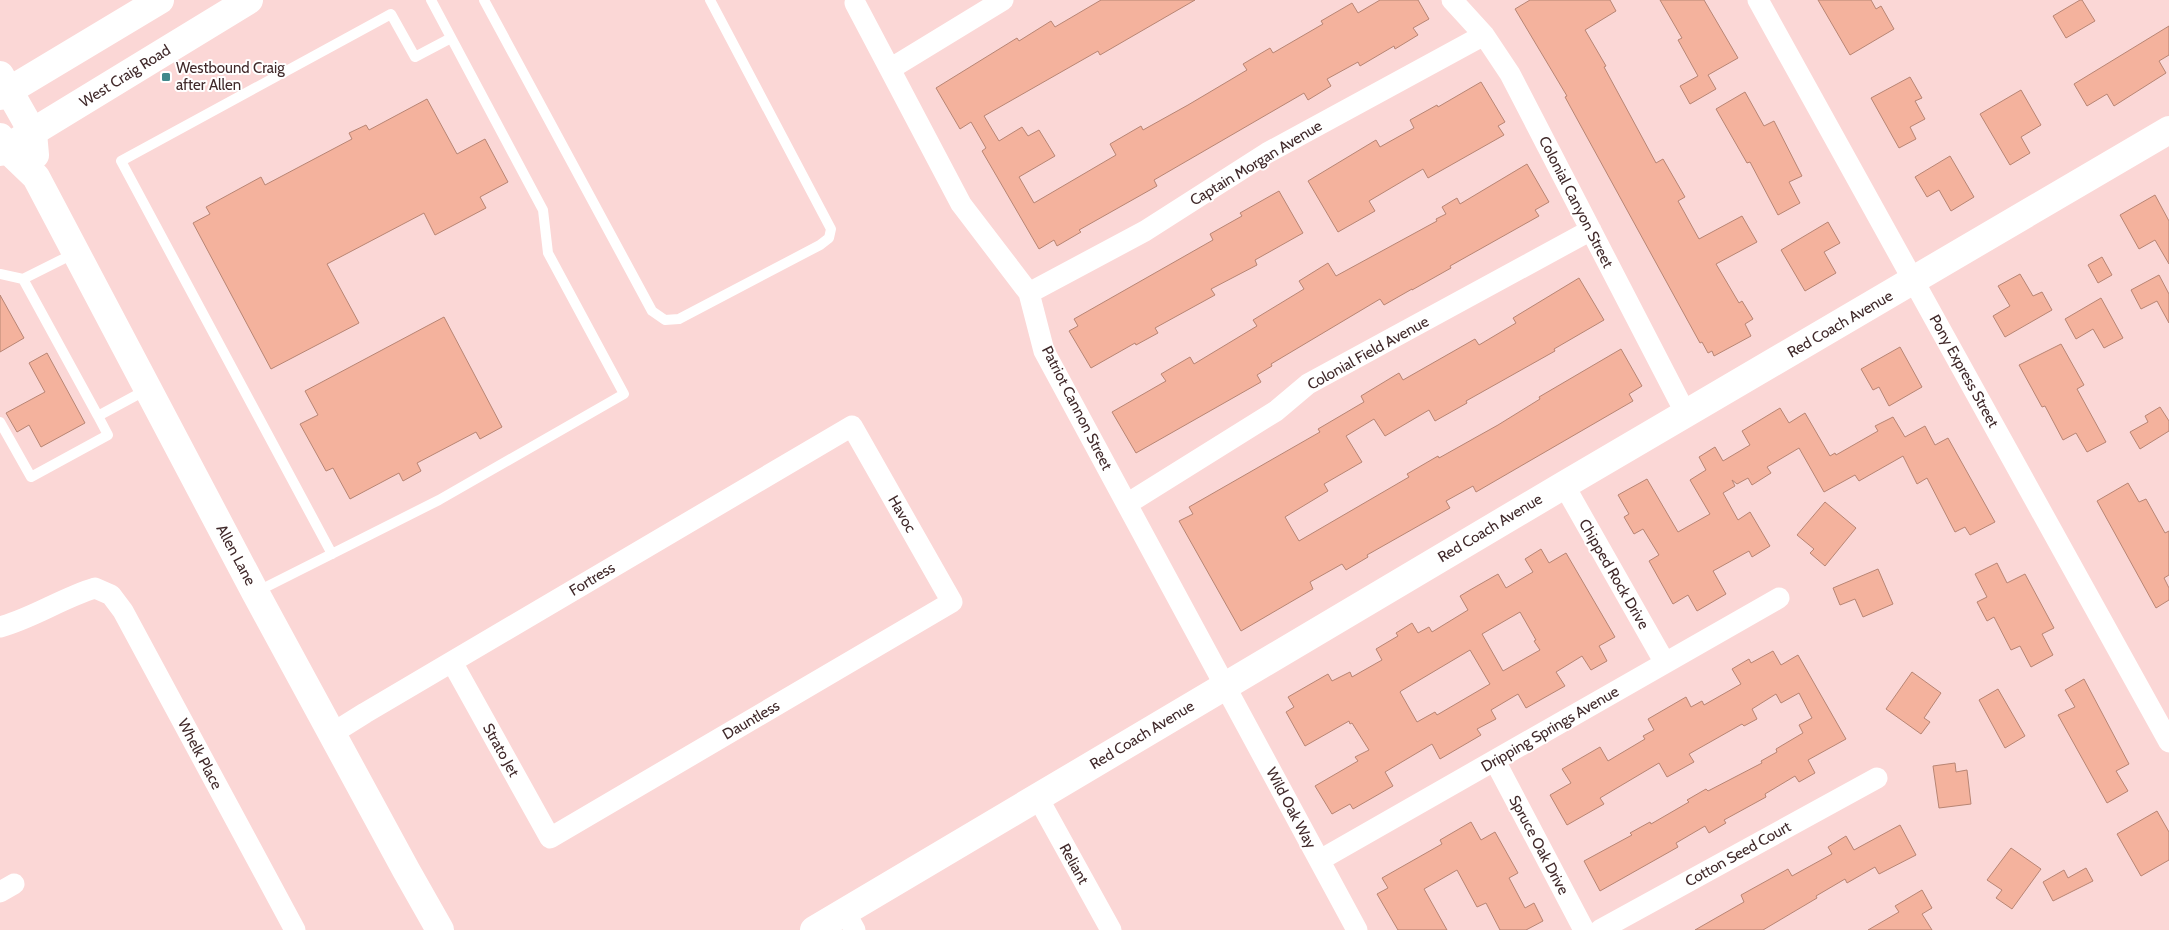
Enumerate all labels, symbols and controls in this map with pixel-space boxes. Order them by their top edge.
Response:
street label: West Craig Road [76,41,174,111]
place label: Westbound Craig after Allen [176,59,285,94]
marker: Westbound Craig after Allen [160,71,172,83]
street label: Captain Morgan Avenue [1187,116,1326,210]
street label: Colonial Canyon Street [1535,133,1617,271]
street label: Red Coach Avenue [1784,286,1896,361]
street label: Pony Express Street [1926,311,2002,431]
street label: Colonial Field Avenue [1304,312,1432,394]
street label: Patriot Cannon Street [1038,343,1116,473]
street label: Red Coach Avenue [1435,490,1546,566]
street label: Havoc [884,492,920,536]
street label: Chipped Rock Drive [1575,516,1653,633]
street label: Allen Lane [212,521,260,589]
street label: Fortress [566,558,618,600]
street label: Dripping Springs Avenue [1478,682,1622,776]
street label: Dauntless [719,697,783,743]
street label: Red Coach Avenue [1087,697,1198,773]
street label: Whelk Place [174,716,226,793]
street label: Strato Jet [479,720,523,780]
street label: Wild Oak Way [1262,764,1320,852]
street label: Spruce Oak Drive [1505,792,1573,898]
street label: Cotton Seed Court [1682,818,1794,890]
street label: Reliant [1056,841,1092,887]

